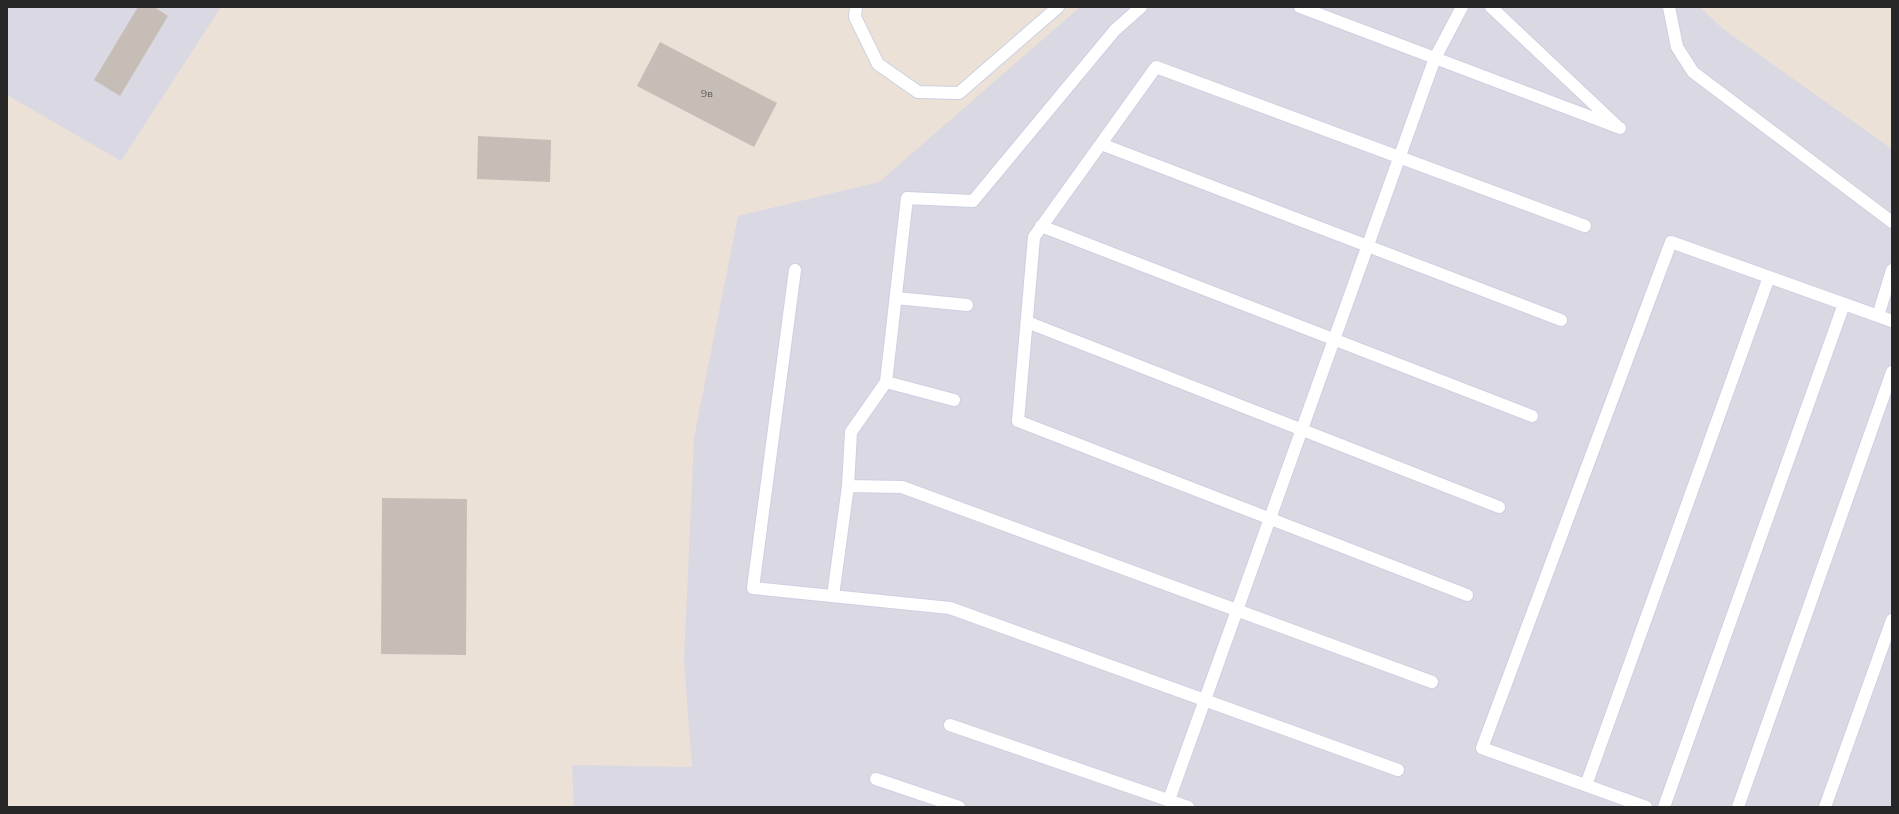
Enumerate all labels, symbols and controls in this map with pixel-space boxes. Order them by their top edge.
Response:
house number: 9в [701,88,713,100]

